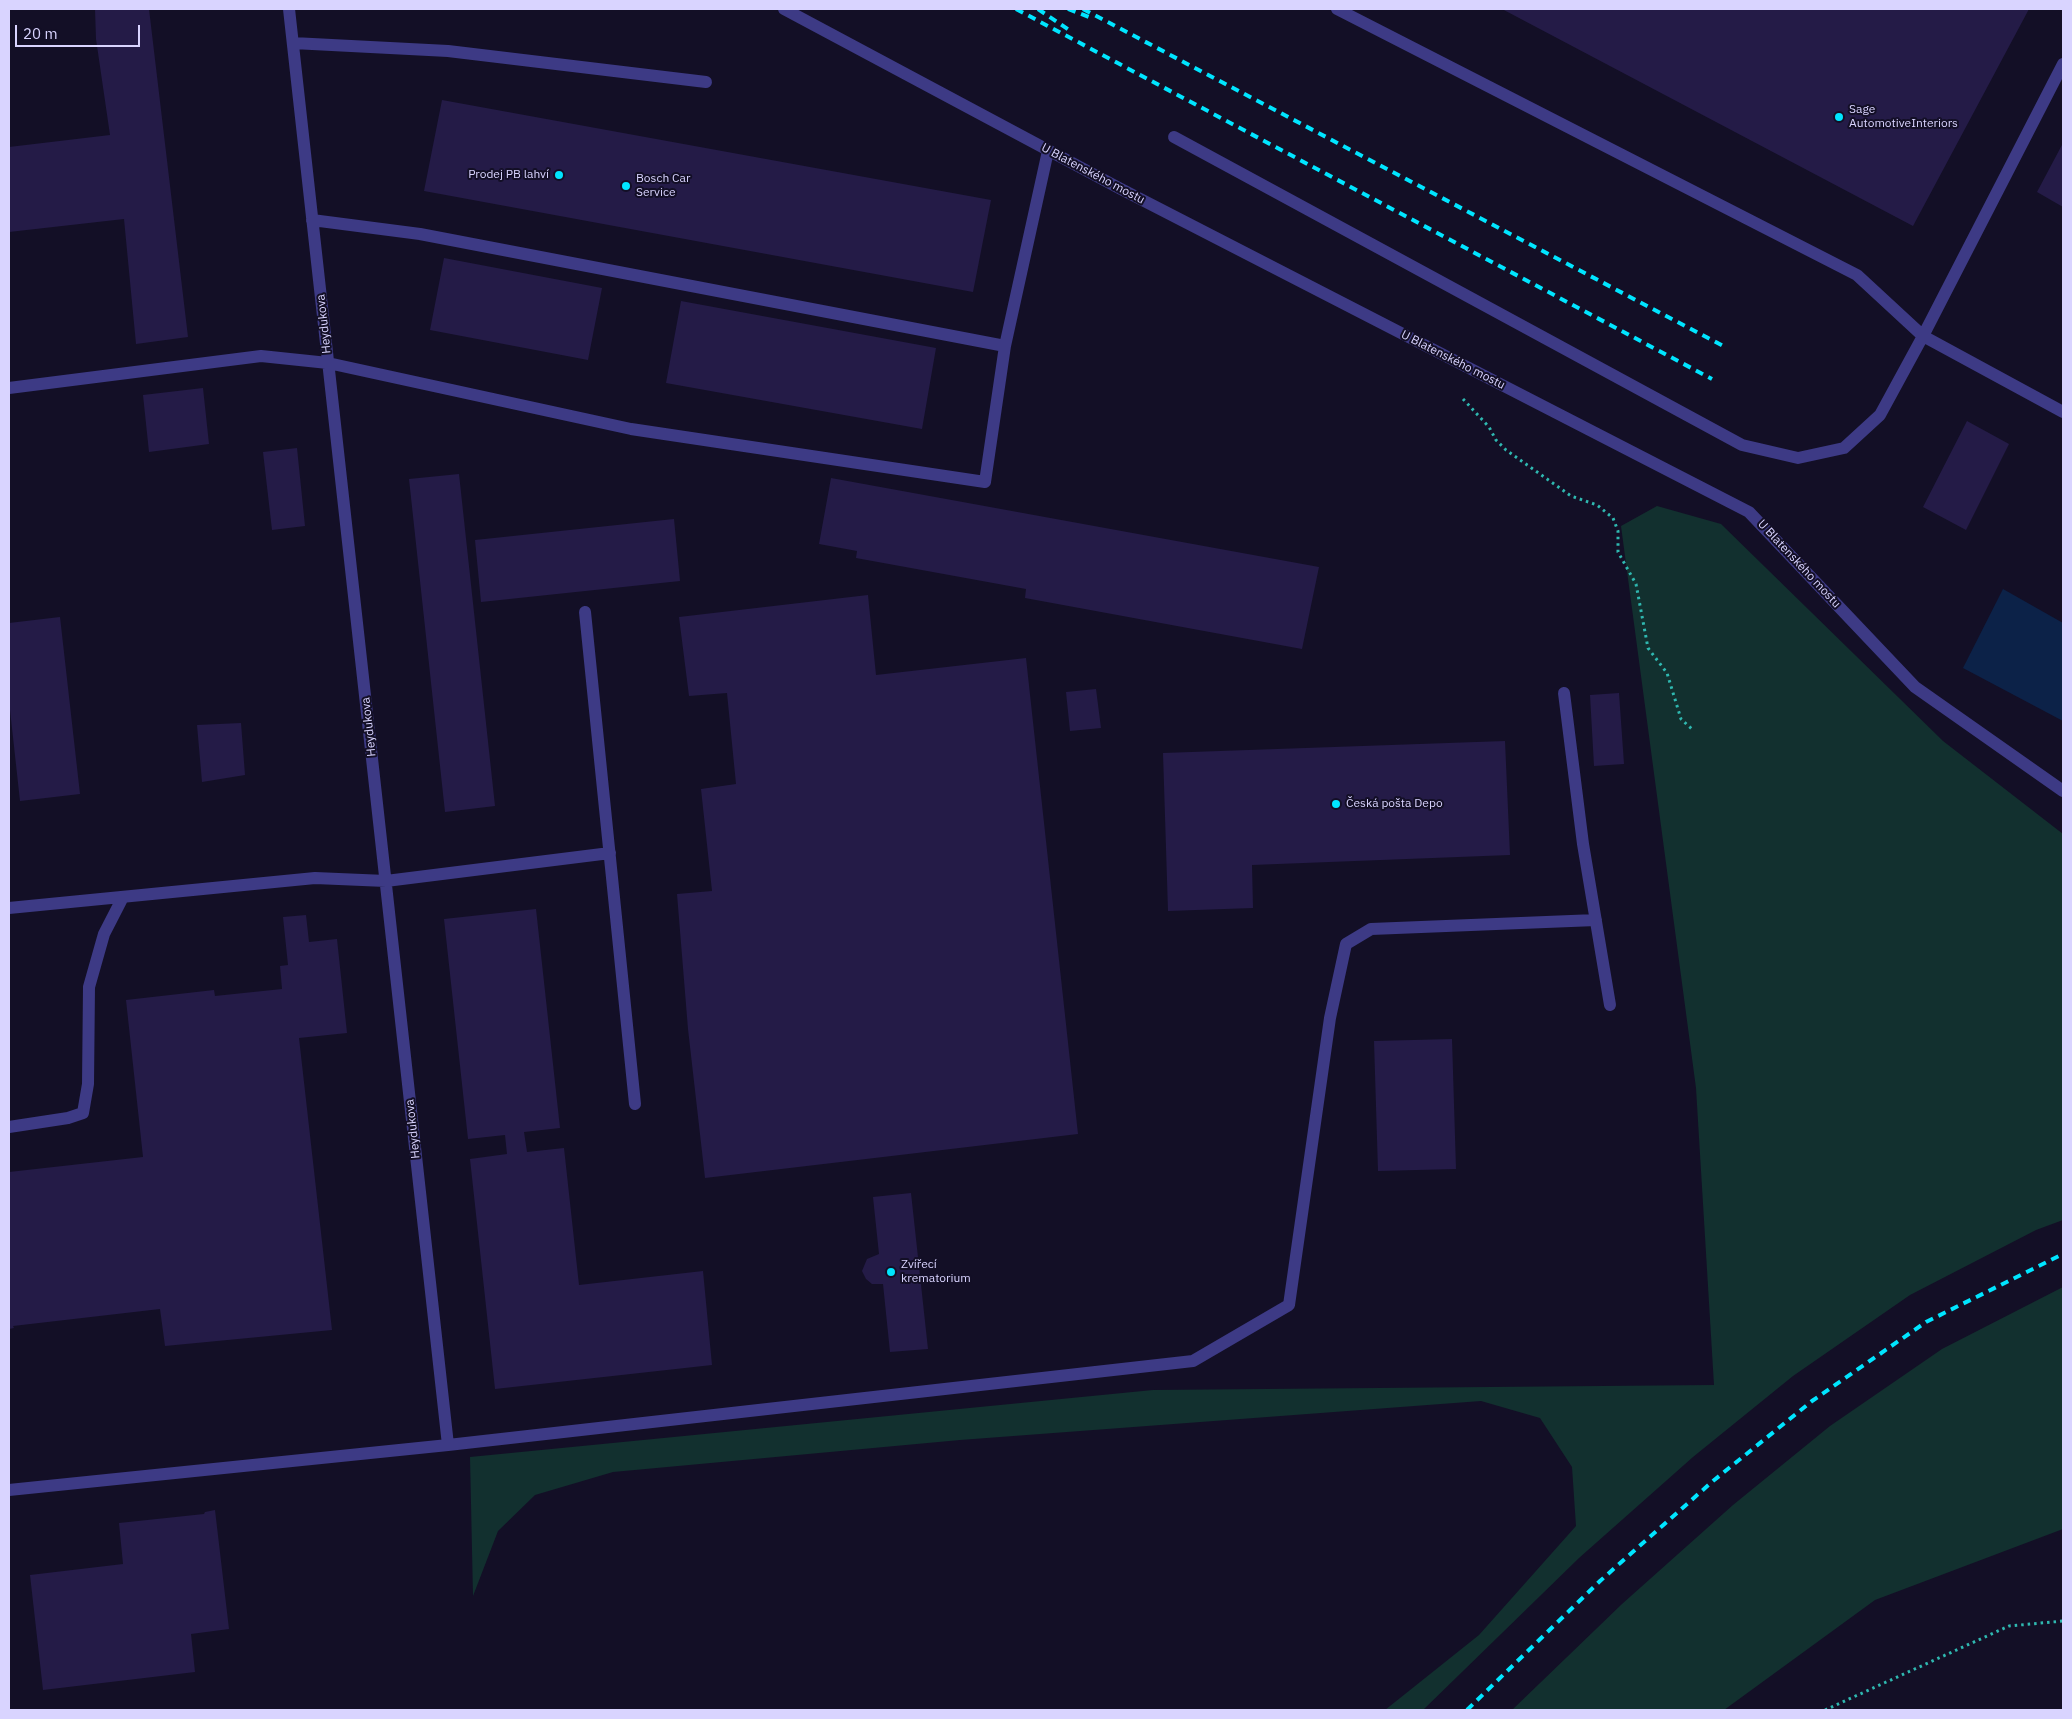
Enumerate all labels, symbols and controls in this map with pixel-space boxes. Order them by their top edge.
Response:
scale bar [18,15,142,47]
text: 20 m [23,24,58,43]
place label: Sage AutomotiveInteriors [1849,103,1958,131]
marker: Sage AutomotiveInteriors [1833,111,1845,123]
street label: U Blatenského mostu [1039,141,1147,207]
place label: Prodej PB lahví [468,168,549,182]
marker: Prodej PB lahví [553,169,565,181]
place label: Bosch Car Service [636,172,690,200]
marker: Bosch Car Service [620,180,632,192]
street label: Heydukova [314,294,334,354]
street label: U Blatenského mostu [1399,327,1507,393]
street label: U Blatenského mostu [1755,517,1843,611]
street label: Heydukova [359,697,379,757]
place label: Česká pošta Depo [1346,797,1443,811]
marker: Česká pošta Depo [1330,798,1342,810]
street label: Heydukova [403,1099,423,1159]
place label: Zvířecí krematorium [901,1258,971,1286]
marker: Zvířecí krematorium [885,1266,897,1278]

